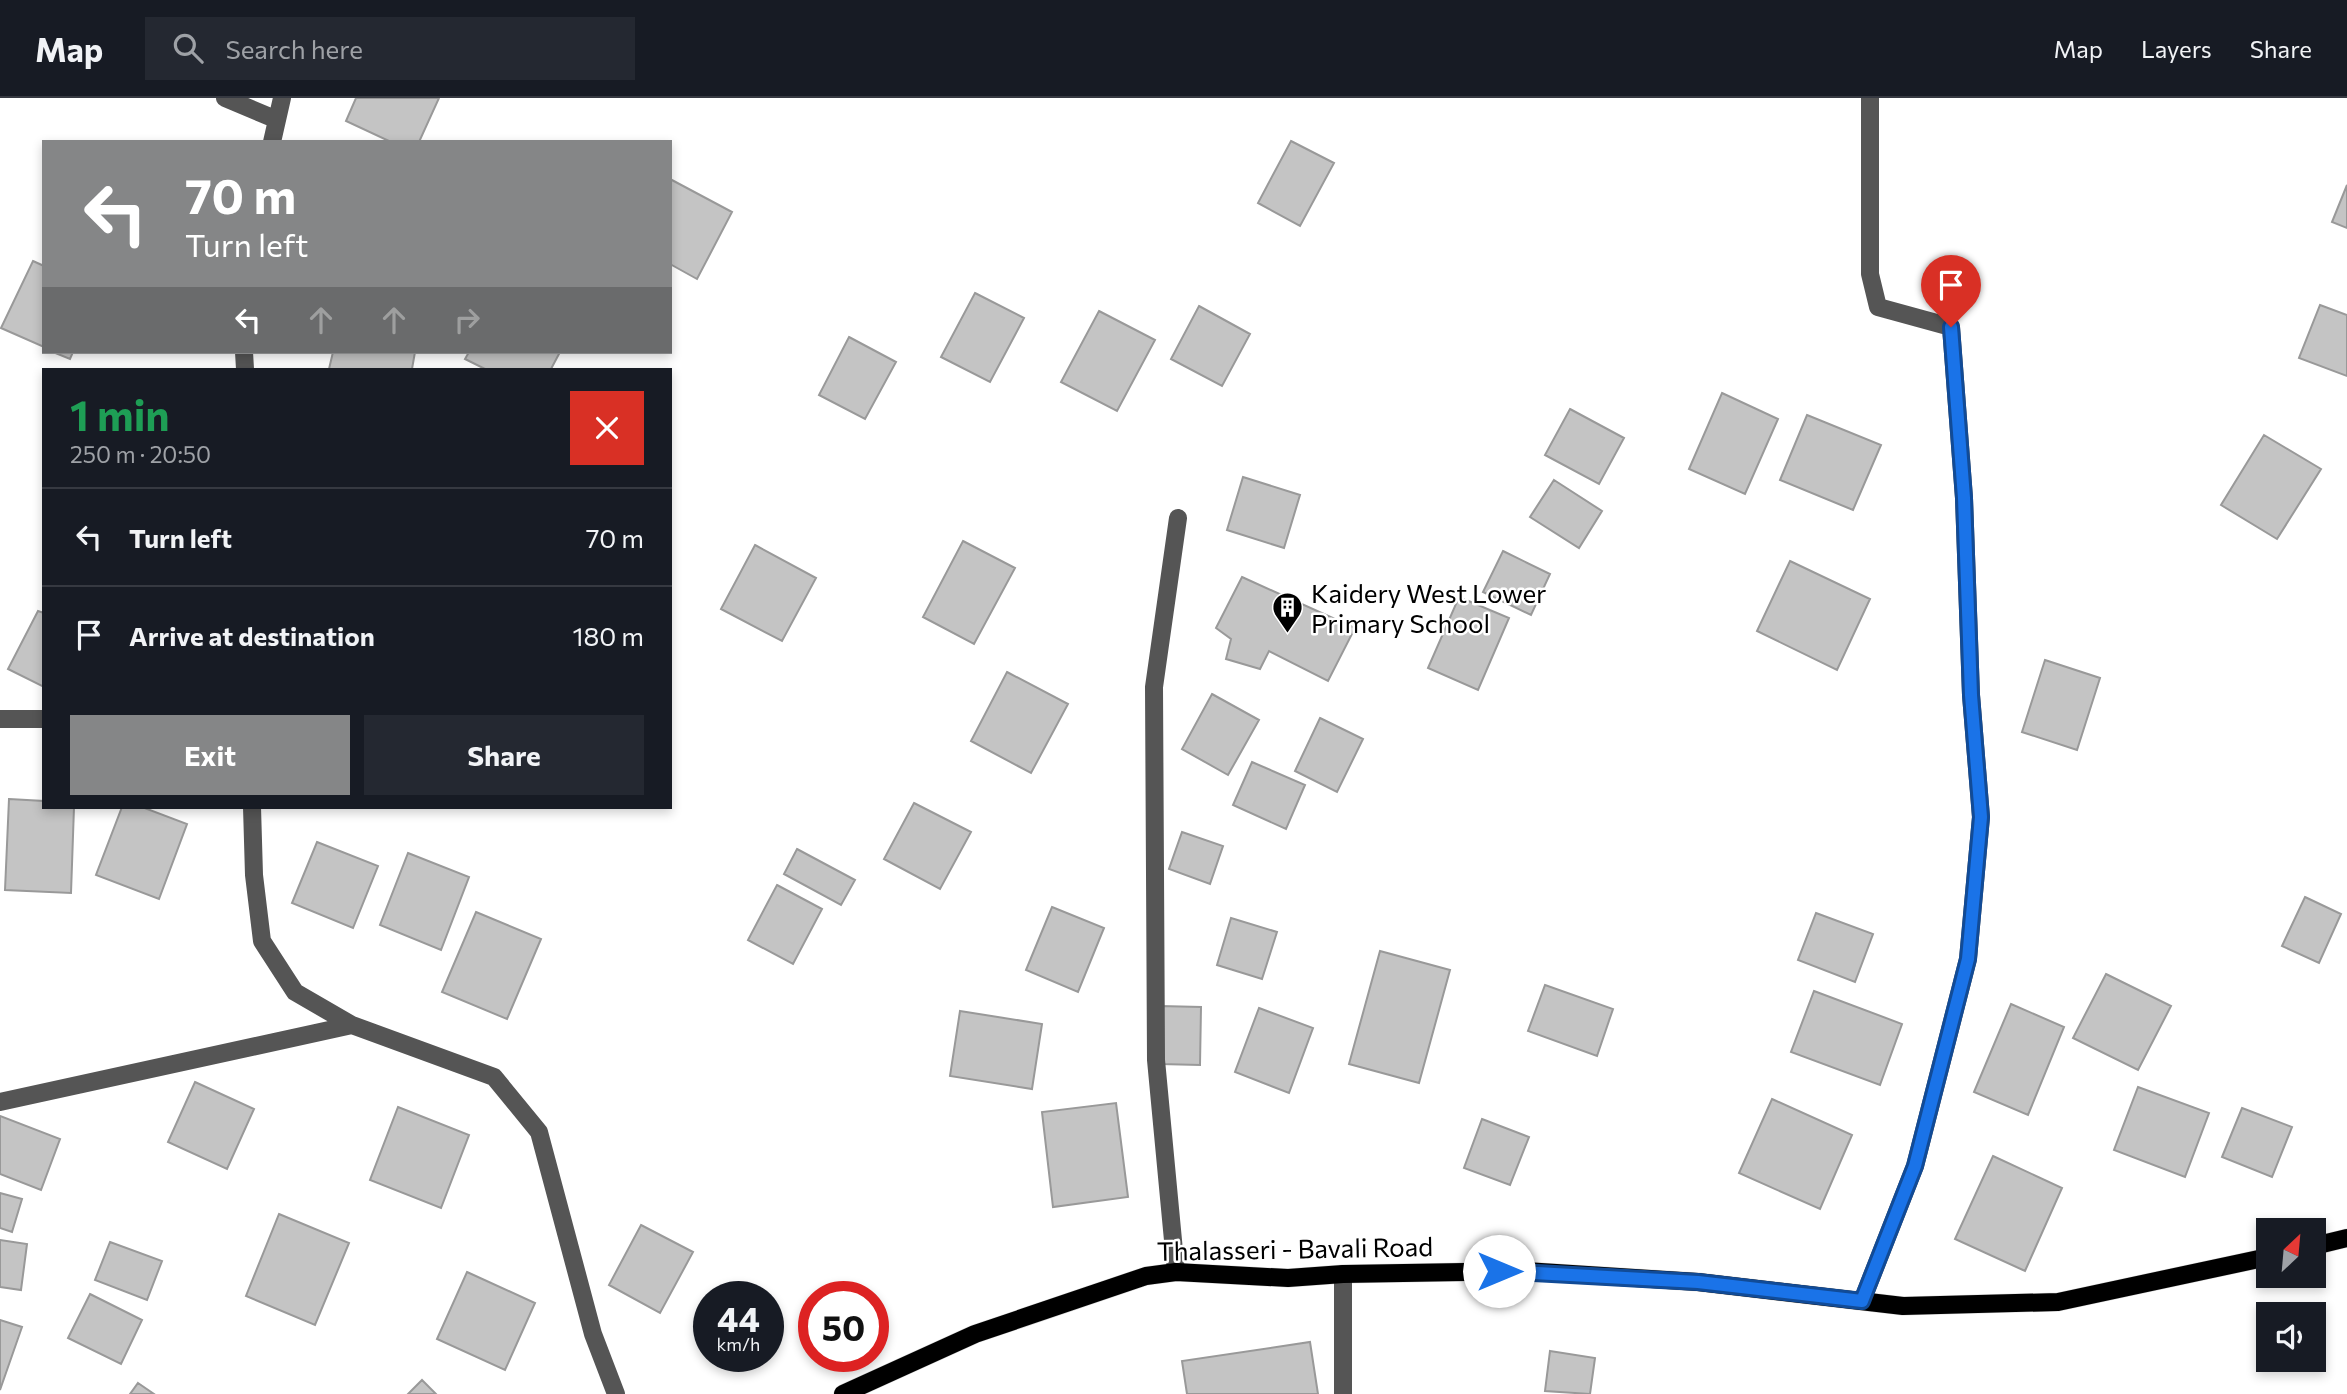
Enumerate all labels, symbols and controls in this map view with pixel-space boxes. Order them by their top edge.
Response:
search box [145,17,635,80]
text: Map [35,28,103,69]
icon: search [169,29,207,67]
text: Search here [225,33,363,64]
text: Map [2054,34,2103,63]
text: Layers [2141,34,2212,63]
text: Share [2250,34,2312,63]
text: 70 m [185,164,296,224]
icon: left [70,168,161,259]
text: Turn left [185,224,309,264]
pin [1921,255,1981,327]
icon: arrive [1932,266,1970,304]
icon: left [229,301,267,339]
icon: ahead [302,301,340,339]
icon: ahead [375,301,413,339]
icon: right [448,301,486,339]
text: 1 min [70,388,170,440]
button: close [570,391,644,465]
text: 250 m · 20:50 [70,440,211,468]
icon: left [70,518,108,556]
text: Turn left [129,522,232,553]
text: 70 m [586,522,644,553]
place label: Kaidery West Lower Primary School [1311,577,1547,638]
building icon: Kaidery West Lower Primary School [1271,590,1305,634]
icon: arrive [70,616,108,654]
text: Arrive at destination [129,620,375,651]
text: 180 m [572,620,644,651]
button: Exit [70,715,350,795]
button: Share [364,715,644,795]
north arrow [2256,1218,2326,1288]
map controls [2256,1218,2326,1372]
street label: Thalasseri - Bavali Road [1157,1230,1433,1266]
position arrow [1462,1234,1536,1308]
speed limit sign: 50 [798,1281,889,1372]
text: 44 [717,1296,760,1339]
button: sound [2256,1302,2326,1372]
text: km/h [717,1333,760,1355]

